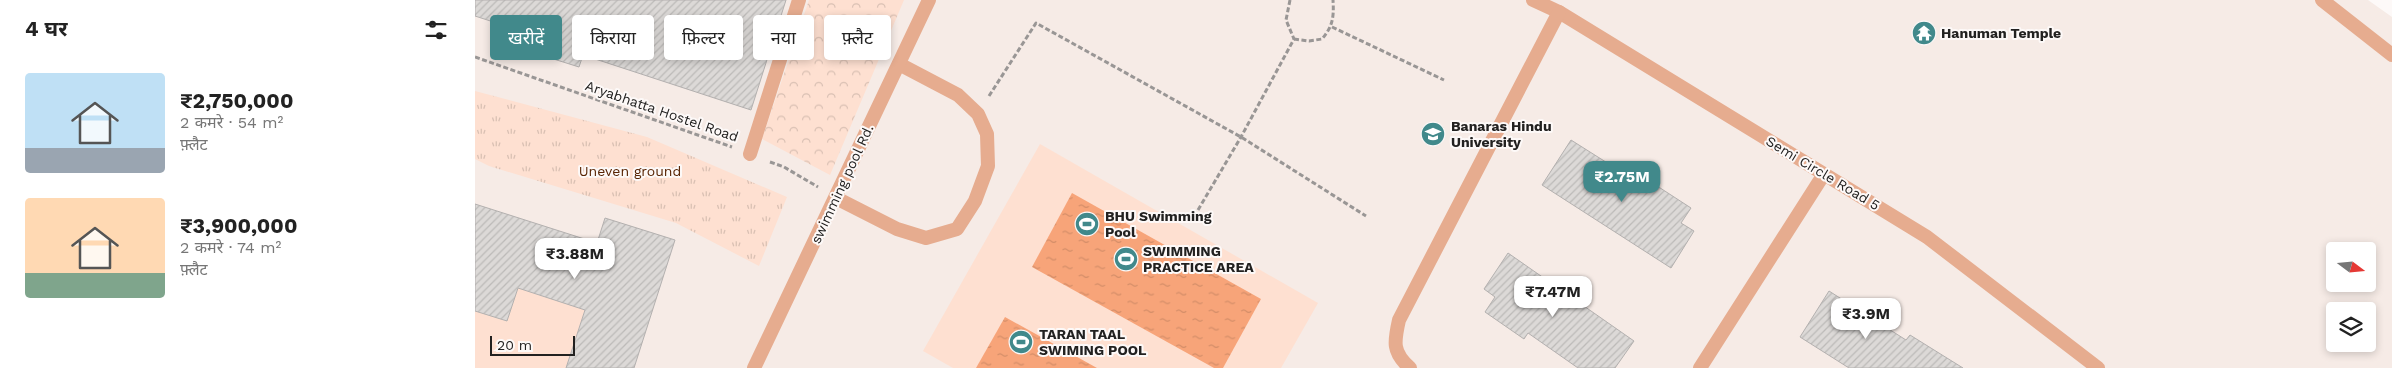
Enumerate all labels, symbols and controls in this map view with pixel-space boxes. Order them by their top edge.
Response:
chip: खरीदें [490,15,562,60]
chip: किराया [572,15,654,60]
chip: फ़िल्टर [664,15,743,60]
chip: नया [753,15,814,60]
chip: फ़्लैट [824,15,891,60]
text: 4 घर [25,16,67,41]
icon: filters [422,16,450,44]
temple icon: Hanuman Temple [1911,20,1937,46]
place label: Hanuman Temple [1941,25,2061,41]
street label: Aryabhatta Hostel Road [583,77,741,145]
text: ₹2,750,000 [180,88,293,113]
icon: home [65,93,125,153]
text: 2 कमरे · 54 m² [180,113,283,132]
place label: Banaras Hindu University [1451,118,1552,150]
school or university icon: Banaras Hindu University [1420,121,1446,147]
street label: swimming pool Rd. [807,122,877,246]
street label: Semi Circle Road 5 [1763,133,1883,213]
text: फ़्लैट [180,135,208,154]
pin: ₹2.75M [1581,160,1663,203]
park label: Uneven ground [579,163,681,179]
text: ₹2.75M [1594,167,1650,186]
place label: BHU Swimming Pool [1105,208,1212,240]
sports icon: BHU Swimming Pool [1074,211,1100,237]
text: ₹3,900,000 [180,213,297,238]
icon: home [65,218,125,278]
text: 2 कमरे · 74 m² [180,238,281,257]
pin: ₹3.88M [534,238,616,280]
north arrow [2326,242,2376,292]
map controls [2326,242,2376,352]
place label: SWIMMING PRACTICE AREA [1143,243,1254,275]
text: ₹3.88M [546,244,604,263]
sports icon: SWIMMING PRACTICE AREA [1113,246,1139,272]
text: फ़्लैट [180,260,208,279]
pin: ₹7.47M [1512,276,1594,318]
text: ₹7.47M [1525,282,1581,301]
pin: ₹3.9M [1831,298,1901,340]
button: layers [2326,302,2376,352]
text: ₹3.9M [1842,304,1890,323]
place label: TARAN TAAL SWIMING POOL [1039,326,1147,358]
sports icon: TARAN TAAL SWIMING POOL [1008,329,1034,355]
scale bar [490,333,575,356]
text: 20 m [497,337,532,353]

